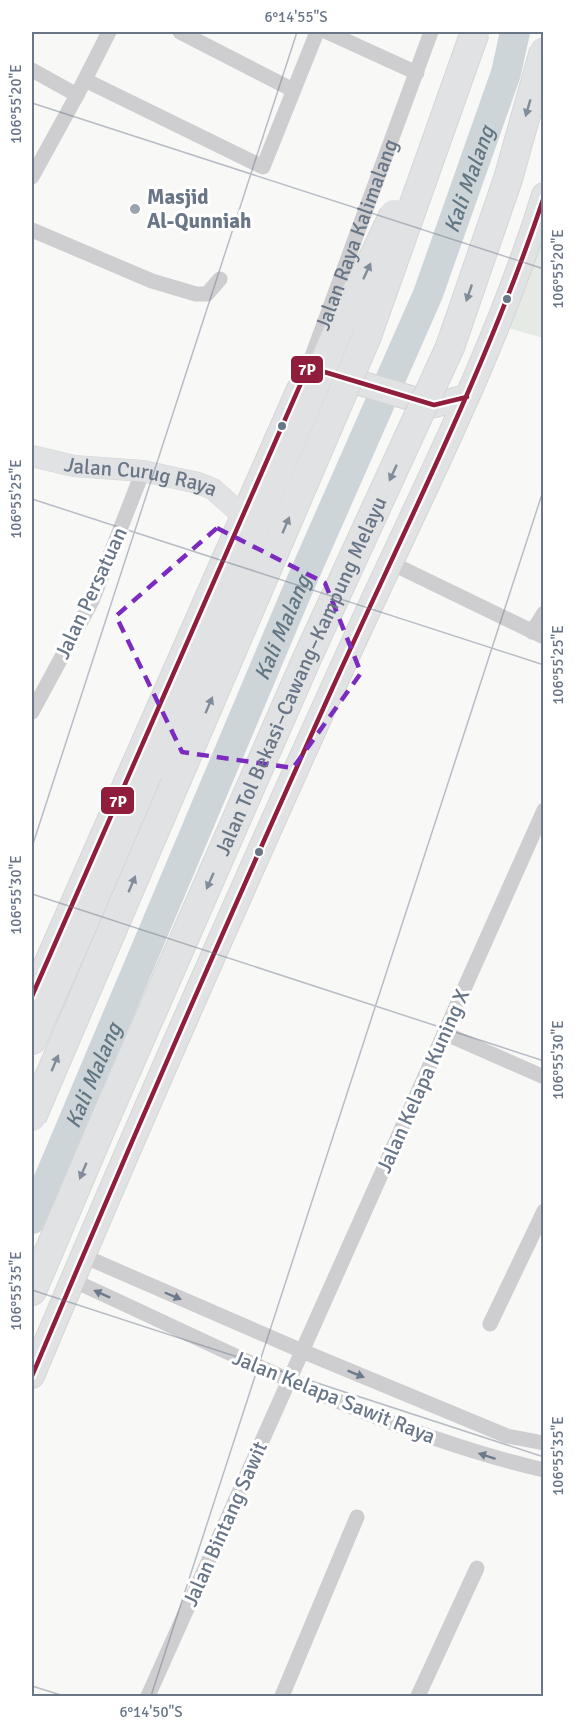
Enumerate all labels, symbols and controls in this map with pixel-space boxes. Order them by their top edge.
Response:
text: 6°14'55"S [264,8,328,26]
text: 106°55'20"E [7,64,25,144]
one-way arrow [523,99,532,117]
water label: Kali Malang [438,120,501,236]
street label: Jalan Raya Kalimalang [310,135,404,334]
place label: Masjid Al-Qunniah [147,184,251,234]
marker: Masjid Al-Qunniah [128,202,142,216]
text: 106°55'20"E [549,229,567,309]
one-way arrow [362,262,371,279]
one-way arrow [463,284,473,302]
unlabelled marker [501,293,513,305]
line badge: 7P [290,355,324,384]
text: 7P [298,360,316,380]
unlabelled marker [276,420,288,432]
street label: Jalan Curug Raya [62,451,221,502]
text: 106°55'25"E [7,459,25,539]
one-way arrow [388,464,397,481]
street label: Jalan Tol Bekasi–Cawang–Kampung Melayu [209,492,393,860]
one-way arrow [281,516,291,534]
street label: Jalan Persatuan [49,523,133,663]
water label: Kali Malang [248,569,317,684]
text: 106°55'25"E [549,625,567,705]
one-way arrow [204,695,214,713]
line badge: 7P [100,786,135,815]
text: 7P [109,792,127,812]
unlabelled marker [253,846,265,858]
text: 106°55'30"E [7,855,25,935]
one-way arrow [205,872,215,890]
one-way arrow [127,875,136,892]
street label: Jalan Kelapa Kuning X [371,985,475,1177]
water label: Kali Malang [59,1017,128,1132]
text: 106°55'30"E [549,1020,567,1100]
one-way arrow [50,1054,59,1071]
one-way arrow [78,1162,87,1180]
text: 106°55'35"E [7,1251,25,1331]
one-way arrow [93,1289,111,1299]
one-way arrow [164,1291,182,1301]
street label: Jalan Kelapa Sawit Raya [229,1344,439,1450]
one-way arrow [347,1369,365,1379]
text: 106°55'35"E [549,1416,567,1496]
street label: Jalan Bintang Sawit [177,1437,273,1611]
one-way arrow [478,1451,496,1460]
text: 6°14'50"S [119,1703,183,1721]

